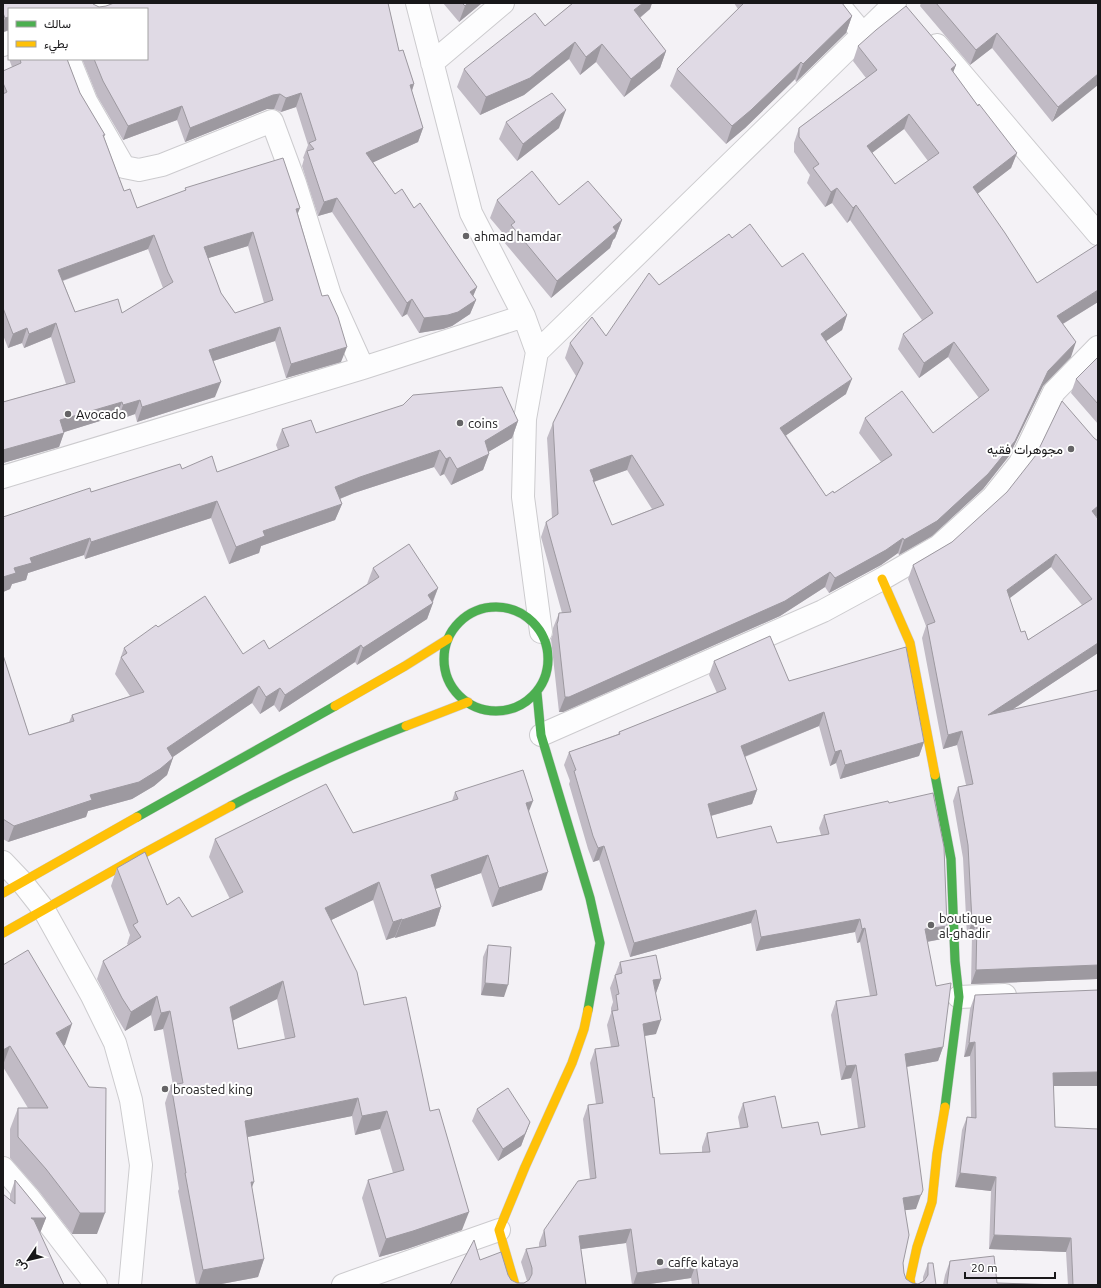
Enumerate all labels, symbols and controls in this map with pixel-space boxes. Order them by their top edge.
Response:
legend [8,8,148,60]
text: سالك [44,17,71,30]
text: بطيء [44,37,68,54]
place label: ahmad hamdar [474,229,561,243]
marker: ahmad hamdar [461,231,471,241]
place label: Avocado [76,407,126,421]
marker: Avocado [63,409,73,419]
place label: coins [468,416,498,430]
marker: coins [455,418,465,428]
place label: مجوهرات فقيه [987,442,1063,458]
marker: مجوهرات فقيه [1066,444,1076,454]
place label: boutique al-ghadir [939,911,992,940]
marker: boutique al-ghadir [926,920,936,930]
place label: broasted king [173,1082,253,1096]
marker: broasted king [160,1084,170,1094]
north arrow [8,1240,48,1280]
scale bar [965,1254,1055,1280]
place label: caffe kataya [668,1255,739,1269]
text: ش [11,1256,29,1275]
marker: caffe kataya [655,1257,665,1267]
text: 20 m [971,1261,998,1274]

